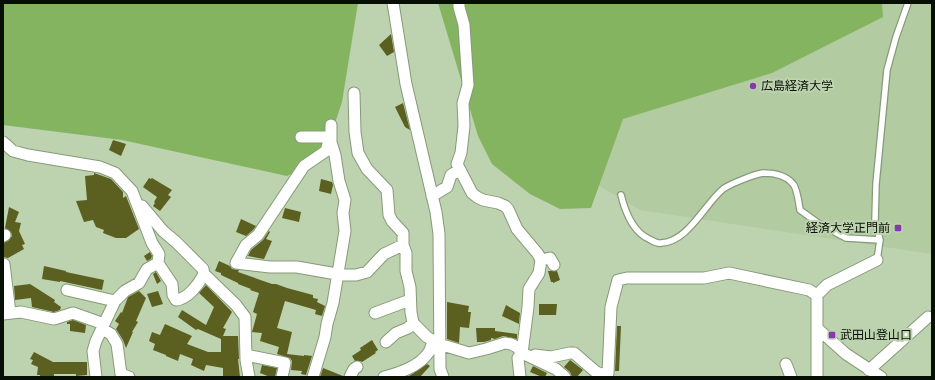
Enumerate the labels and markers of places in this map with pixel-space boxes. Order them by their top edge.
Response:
place label: 広島経済大学 [761,78,833,93]
marker: 広島経済大学 [748,81,758,91]
place label: 経済大学正門前 [806,220,890,235]
marker: 経済大学正門前 [893,223,903,233]
place label: 武田山登山口 [840,327,912,342]
marker: 武田山登山口 [827,330,837,340]

